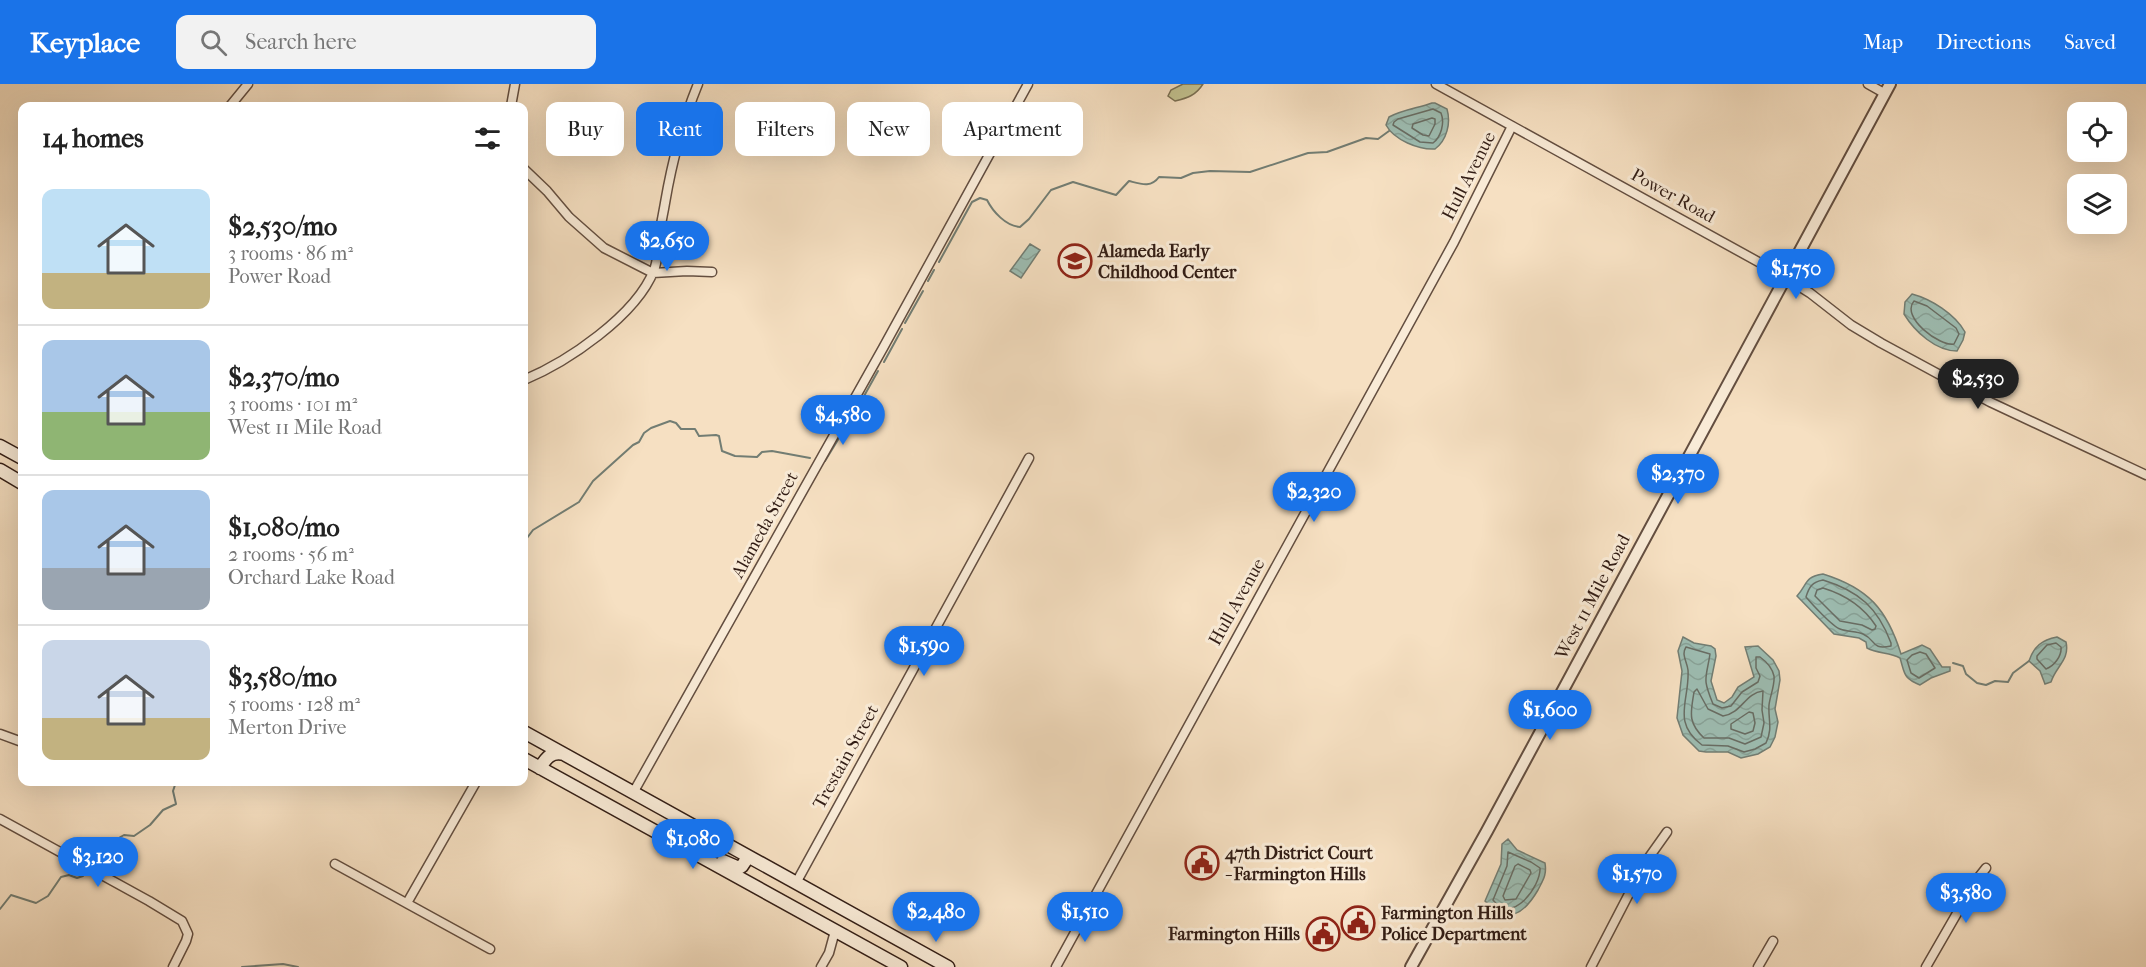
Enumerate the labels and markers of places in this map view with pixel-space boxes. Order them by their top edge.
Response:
pin: $2,650 [618,221,716,272]
place label: Alameda Early Childhood Center [1097,241,1237,283]
school or university icon: Alameda Early Childhood Center [1057,243,1093,279]
pin: $1,750 [1747,249,1845,300]
pin: $2,530 [1929,359,2027,410]
pin: $4,580 [794,395,892,446]
pin: $2,370 [1629,454,1727,505]
pin: $2,320 [1265,472,1363,523]
pin: $1,590 [875,626,973,677]
pin: $1,600 [1501,690,1599,741]
pin: $1,080 [644,819,742,870]
pin: $3,120 [49,837,147,888]
place label: 47th District Court - Farmington Hills [1224,843,1373,885]
public building icon: 47th District Court - Farmington Hills [1184,845,1220,881]
pin: $1,570 [1588,854,1686,905]
pin: $3,580 [1917,873,2015,924]
pin: $2,480 [887,892,985,943]
pin: $1,510 [1036,892,1134,943]
place label: Farmington Hills Police Department [1380,903,1527,945]
public building icon: Farmington Hills Police Department [1340,905,1376,941]
public building icon: Farmington Hills [1305,916,1341,952]
place label: Farmington Hills [1167,924,1300,945]

